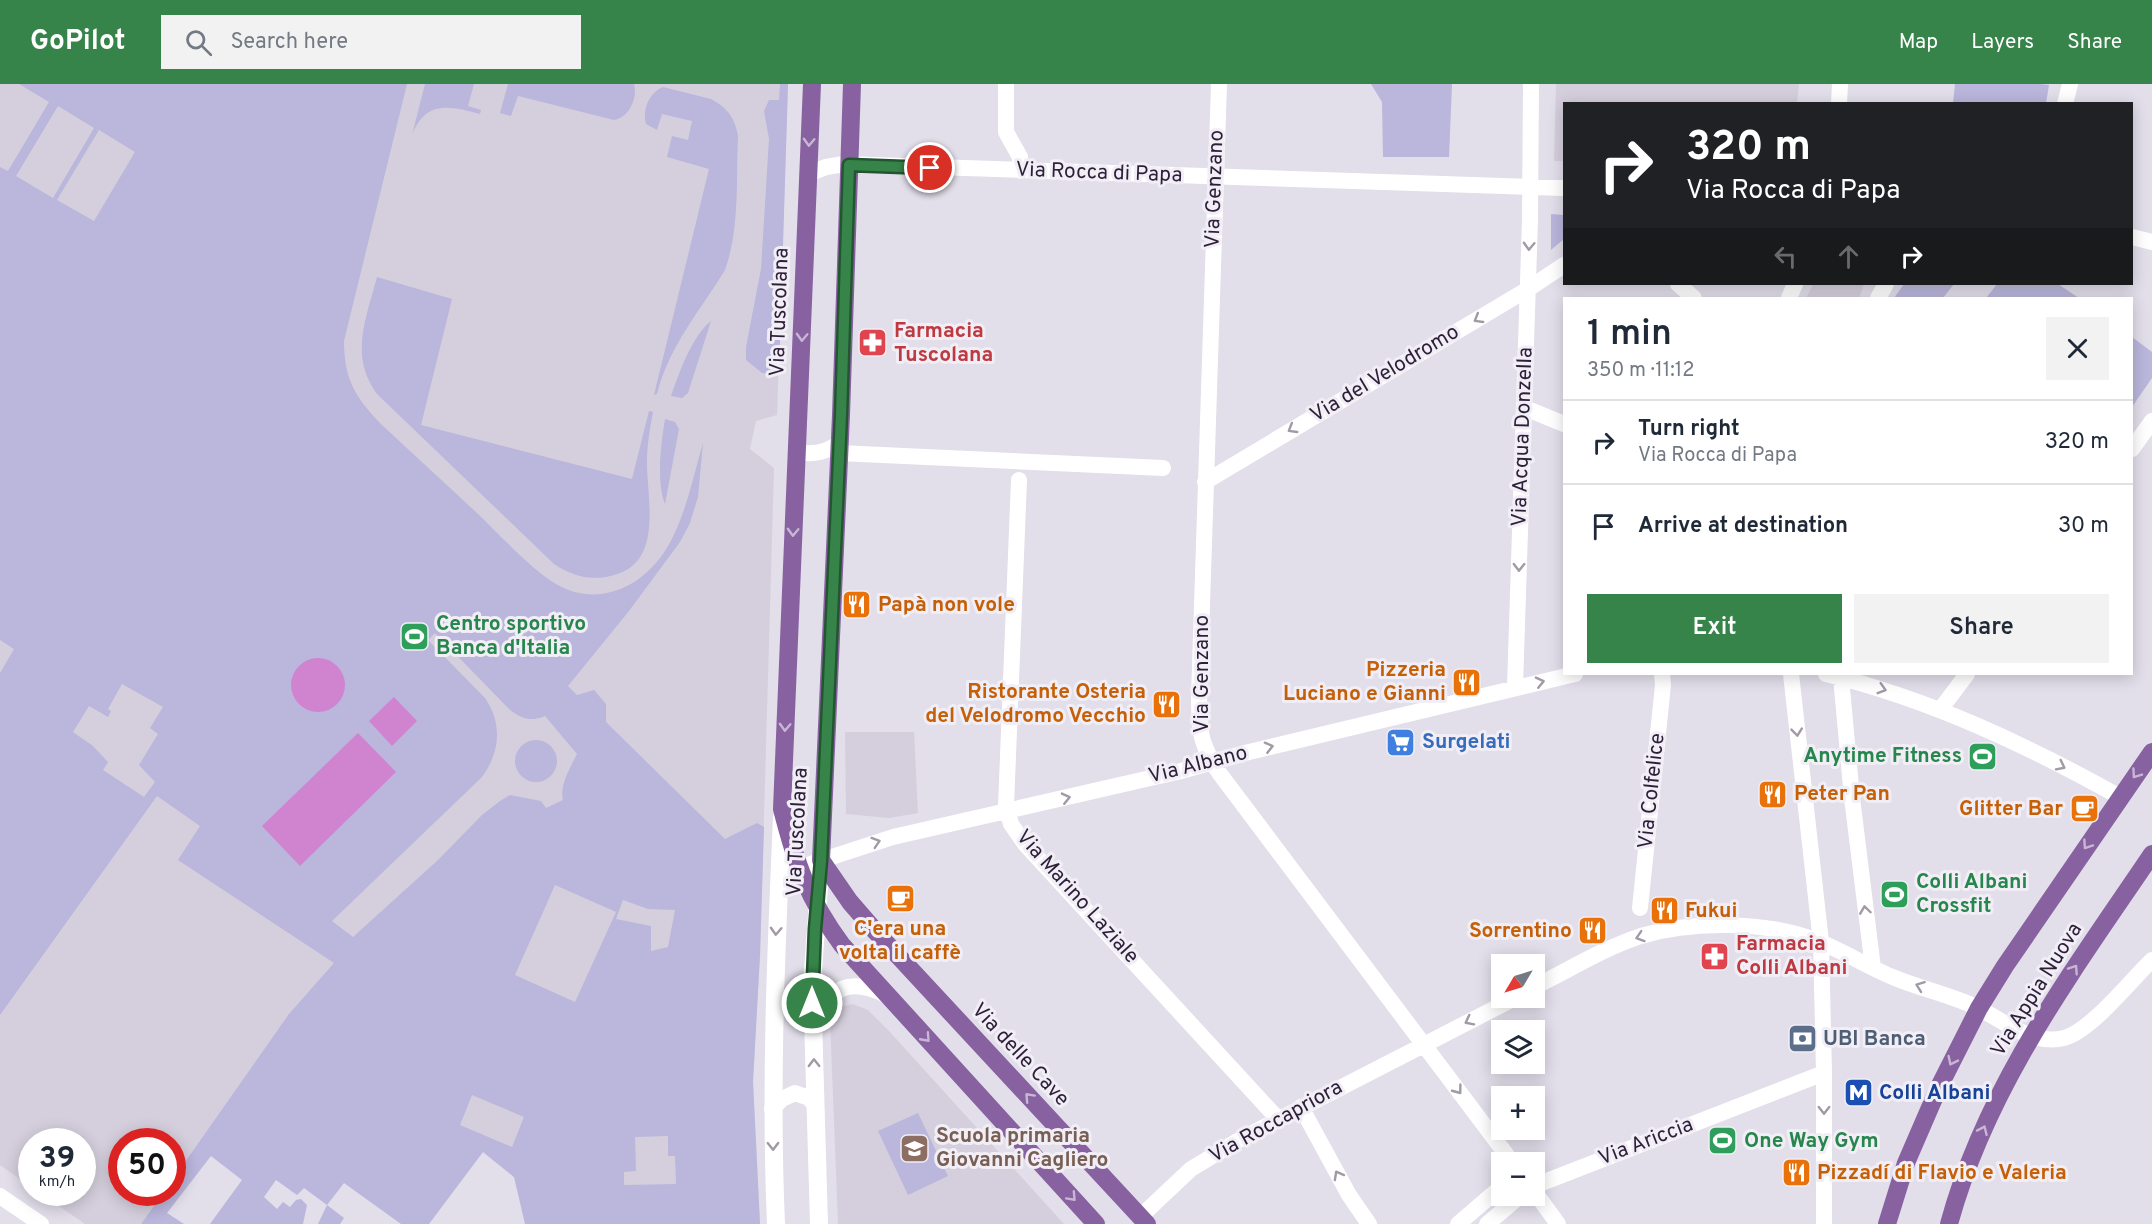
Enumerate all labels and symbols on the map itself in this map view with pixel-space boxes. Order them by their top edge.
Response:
street label: Via Genzano [1199,129,1231,249]
one-way arrow [803,138,816,147]
pin [904,142,955,193]
street label: Via Rocca di Papa [1015,157,1183,189]
one-way arrow [1523,242,1536,251]
street label: Via Tuscolana [764,247,796,377]
one-way arrow [1474,312,1484,324]
place label: Farmacia Tuscolana [894,318,993,369]
street label: Via del Velodromo [1306,319,1464,429]
pharmacy icon: Farmacia Tuscolana [857,327,889,359]
one-way arrow [795,333,808,342]
street label: Via Acqua Donzella [1506,347,1540,527]
one-way arrow [1288,422,1298,434]
one-way arrow [787,528,799,537]
one-way arrow [1512,562,1525,571]
restaurant icon: Papà non vole [841,589,873,621]
place label: Papà non vole [878,592,1015,619]
place label: Centro sportivo Banca d'Italia [436,611,586,662]
street label: Via Genzano [1189,615,1216,733]
sports icon: Centro sportivo Banca d'Italia [399,620,431,652]
place label: Pizzeria Luciano e Gianni [1283,657,1446,708]
restaurant icon: Pizzeria Luciano e Gianni [1451,666,1483,698]
one-way arrow [1535,676,1545,689]
place label: Ristorante Osteria del Velodromo Vecchio [925,679,1146,730]
one-way arrow [1876,682,1887,694]
restaurant icon: Ristorante Osteria del Velodromo Vecchio [1151,688,1183,720]
one-way arrow [779,722,792,731]
supermarket icon: Surgelati [1385,726,1417,758]
one-way arrow [1790,727,1803,736]
place label: Surgelati [1422,729,1510,756]
street label: Via Colfelice [1632,732,1672,850]
street label: Via Albano [1146,740,1250,790]
sports icon: Anytime Fitness [1967,740,1999,772]
one-way arrow [1264,742,1274,755]
place label: Anytime Fitness [1803,743,1962,770]
one-way arrow [2055,759,2065,770]
street label: Via Tuscolana [781,767,815,897]
one-way arrow [2132,768,2143,779]
restaurant icon: Peter Pan [1757,778,1789,810]
place label: Peter Pan [1794,781,1890,808]
one-way arrow [1061,792,1071,805]
cafe icon: Glitter Bar [2068,793,2100,825]
place label: Glitter Bar [1959,796,2063,823]
street label: Via Marino Laziale [1010,824,1144,970]
one-way arrow [870,837,881,849]
one-way arrow [2083,839,2094,850]
place label: Colli Albani Crossfit [1916,869,2027,920]
sports icon: Colli Albani Crossfit [1879,878,1911,910]
cafe icon: C'era una volta il caffè [884,882,916,914]
restaurant icon: Fukui [1648,895,1680,927]
place label: Fukui [1685,898,1737,925]
one-way arrow [1860,905,1872,914]
restaurant icon: Sorrentino [1577,915,1609,947]
place label: C'era una volta il caffè [839,916,961,967]
place label: Sorrentino [1469,918,1572,945]
street label: Via Appia Nuova [1985,918,2089,1062]
one-way arrow [770,926,783,935]
one-way arrow [1635,930,1646,943]
place label: Farmacia Colli Albani [1736,931,1847,982]
pharmacy icon: Farmacia Colli Albani [1699,940,1731,972]
north arrow [1491,954,1545,1008]
one-way arrow [2066,964,2077,975]
position arrow [780,971,844,1035]
one-way arrow [1915,981,1926,994]
street label: Via delle Cave [965,998,1075,1112]
one-way arrow [1465,1014,1475,1025]
bank icon: UBI Banca [1786,1023,1818,1055]
place label: UBI Banca [1823,1026,1926,1053]
one-way arrow [919,1031,930,1042]
one-way arrow [1948,1054,1960,1065]
one-way arrow [807,1059,820,1068]
street label: Via Roccapriora [1205,1074,1347,1170]
metro station icon: Colli Albani [1842,1077,1874,1109]
place label: Colli Albani [1879,1080,1990,1107]
one-way arrow [1451,1084,1462,1095]
one-way arrow [1025,1094,1036,1104]
one-way arrow [1818,1106,1830,1115]
street label: Via Ariccia [1595,1112,1697,1172]
place label: Scuola primaria Giovanni Cagliero [936,1123,1108,1174]
sports icon: One Way Gym [1707,1125,1739,1157]
one-way arrow [1976,1125,1988,1136]
speed limit sign: 50 [108,1128,186,1206]
place label: One Way Gym [1744,1128,1879,1155]
school or university icon: Scuola primaria Giovanni Cagliero [899,1132,931,1164]
one-way arrow [766,1142,779,1151]
restaurant icon: Pizzadí di Flavio e Valeria [1780,1157,1812,1189]
place label: Pizzadí di Flavio e Valeria [1817,1160,2067,1187]
one-way arrow [1334,1171,1345,1181]
one-way arrow [1064,1190,1075,1201]

